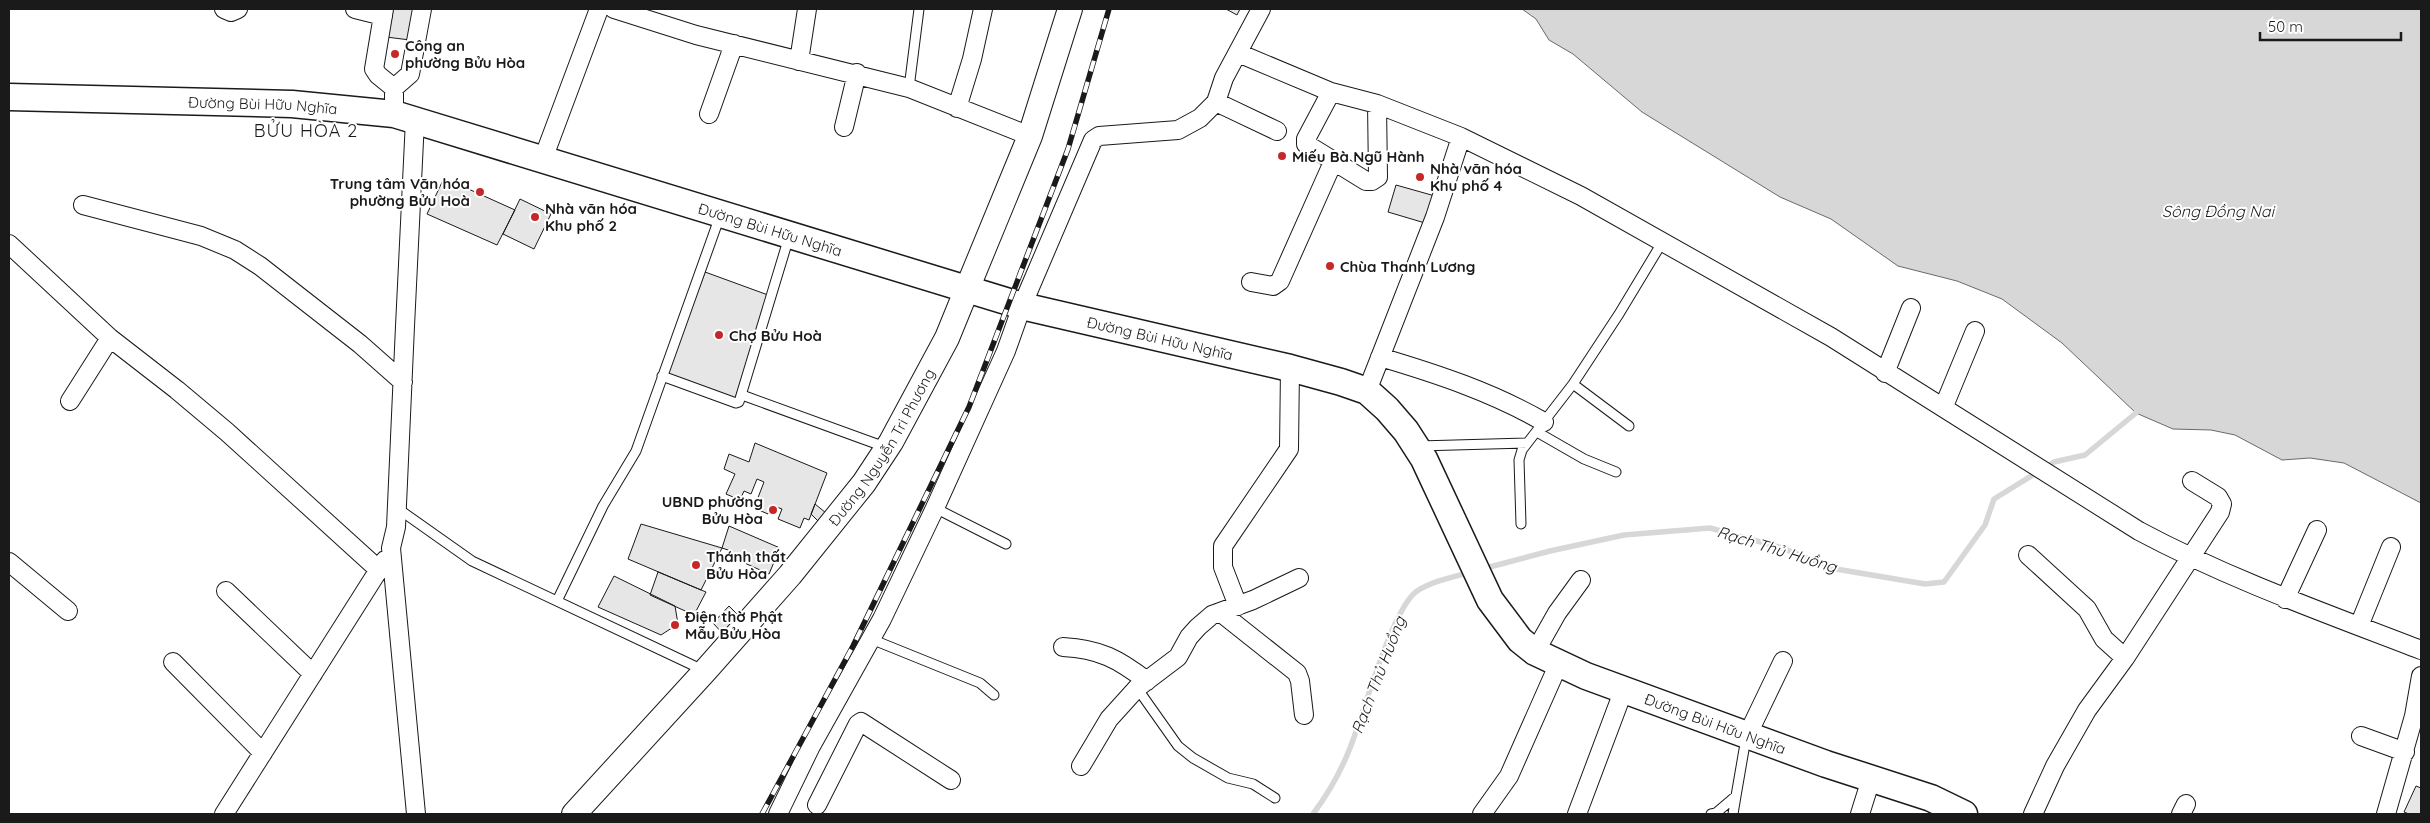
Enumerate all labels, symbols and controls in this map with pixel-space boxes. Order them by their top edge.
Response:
scale bar [2260,10,2401,42]
text: 50 m [2268,17,2303,36]
place label: Công an phường Bửu Hòa [405,36,525,72]
marker: Công an phường Bửu Hòa [389,48,401,60]
street label: Đường Bùi Hữu Nghĩa [188,92,338,118]
district label: BỬU HÒA 2 [254,119,358,142]
place label: Miếu Bà Ngũ Hành [1292,147,1425,166]
marker: Miếu Bà Ngũ Hành [1276,150,1288,162]
place label: Nhà văn hóa Khu phố 4 [1430,159,1522,195]
marker: Nhà văn hóa Khu phố 4 [1414,171,1426,183]
place label: Trung tâm Văn hóa phường Bửu Hoà [330,174,470,210]
marker: Trung tâm Văn hóa phường Bửu Hoà [474,186,486,198]
street label: Đường Bùi Hữu Nghĩa [696,198,844,260]
place label: Nhà văn hóa Khu phố 2 [545,199,637,235]
water label: Sông Đồng Nai [2162,201,2275,221]
marker: Nhà văn hóa Khu phố 2 [529,211,541,223]
place label: Chùa Thanh Lương [1340,257,1475,276]
marker: Chùa Thanh Lương [1324,260,1336,272]
street label: Đường Bùi Hữu Nghĩa [1085,312,1235,364]
place label: Chợ Bửu Hoà [729,326,822,345]
marker: Chợ Bửu Hoà [713,329,725,341]
street label: Đường Nguyễn Tri Phương [824,365,938,529]
place label: UBND phường Bửu Hòa [662,492,763,528]
marker: UBND phường Bửu Hòa [767,504,779,516]
water label: Rạch Thủ Huồng [1715,521,1840,577]
place label: Thánh thất Bửu Hòa [706,547,786,583]
marker: Thánh thất Bửu Hòa [690,559,702,571]
place label: Điện thờ Phật Mẫu Bửu Hòa [684,607,783,643]
water label: Rạch Thủ Huồng [1346,613,1410,736]
marker: Điện thờ Phật Mẫu Bửu Hòa [669,619,681,631]
street label: Đường Bùi Hữu Nghĩa [1642,689,1789,758]

